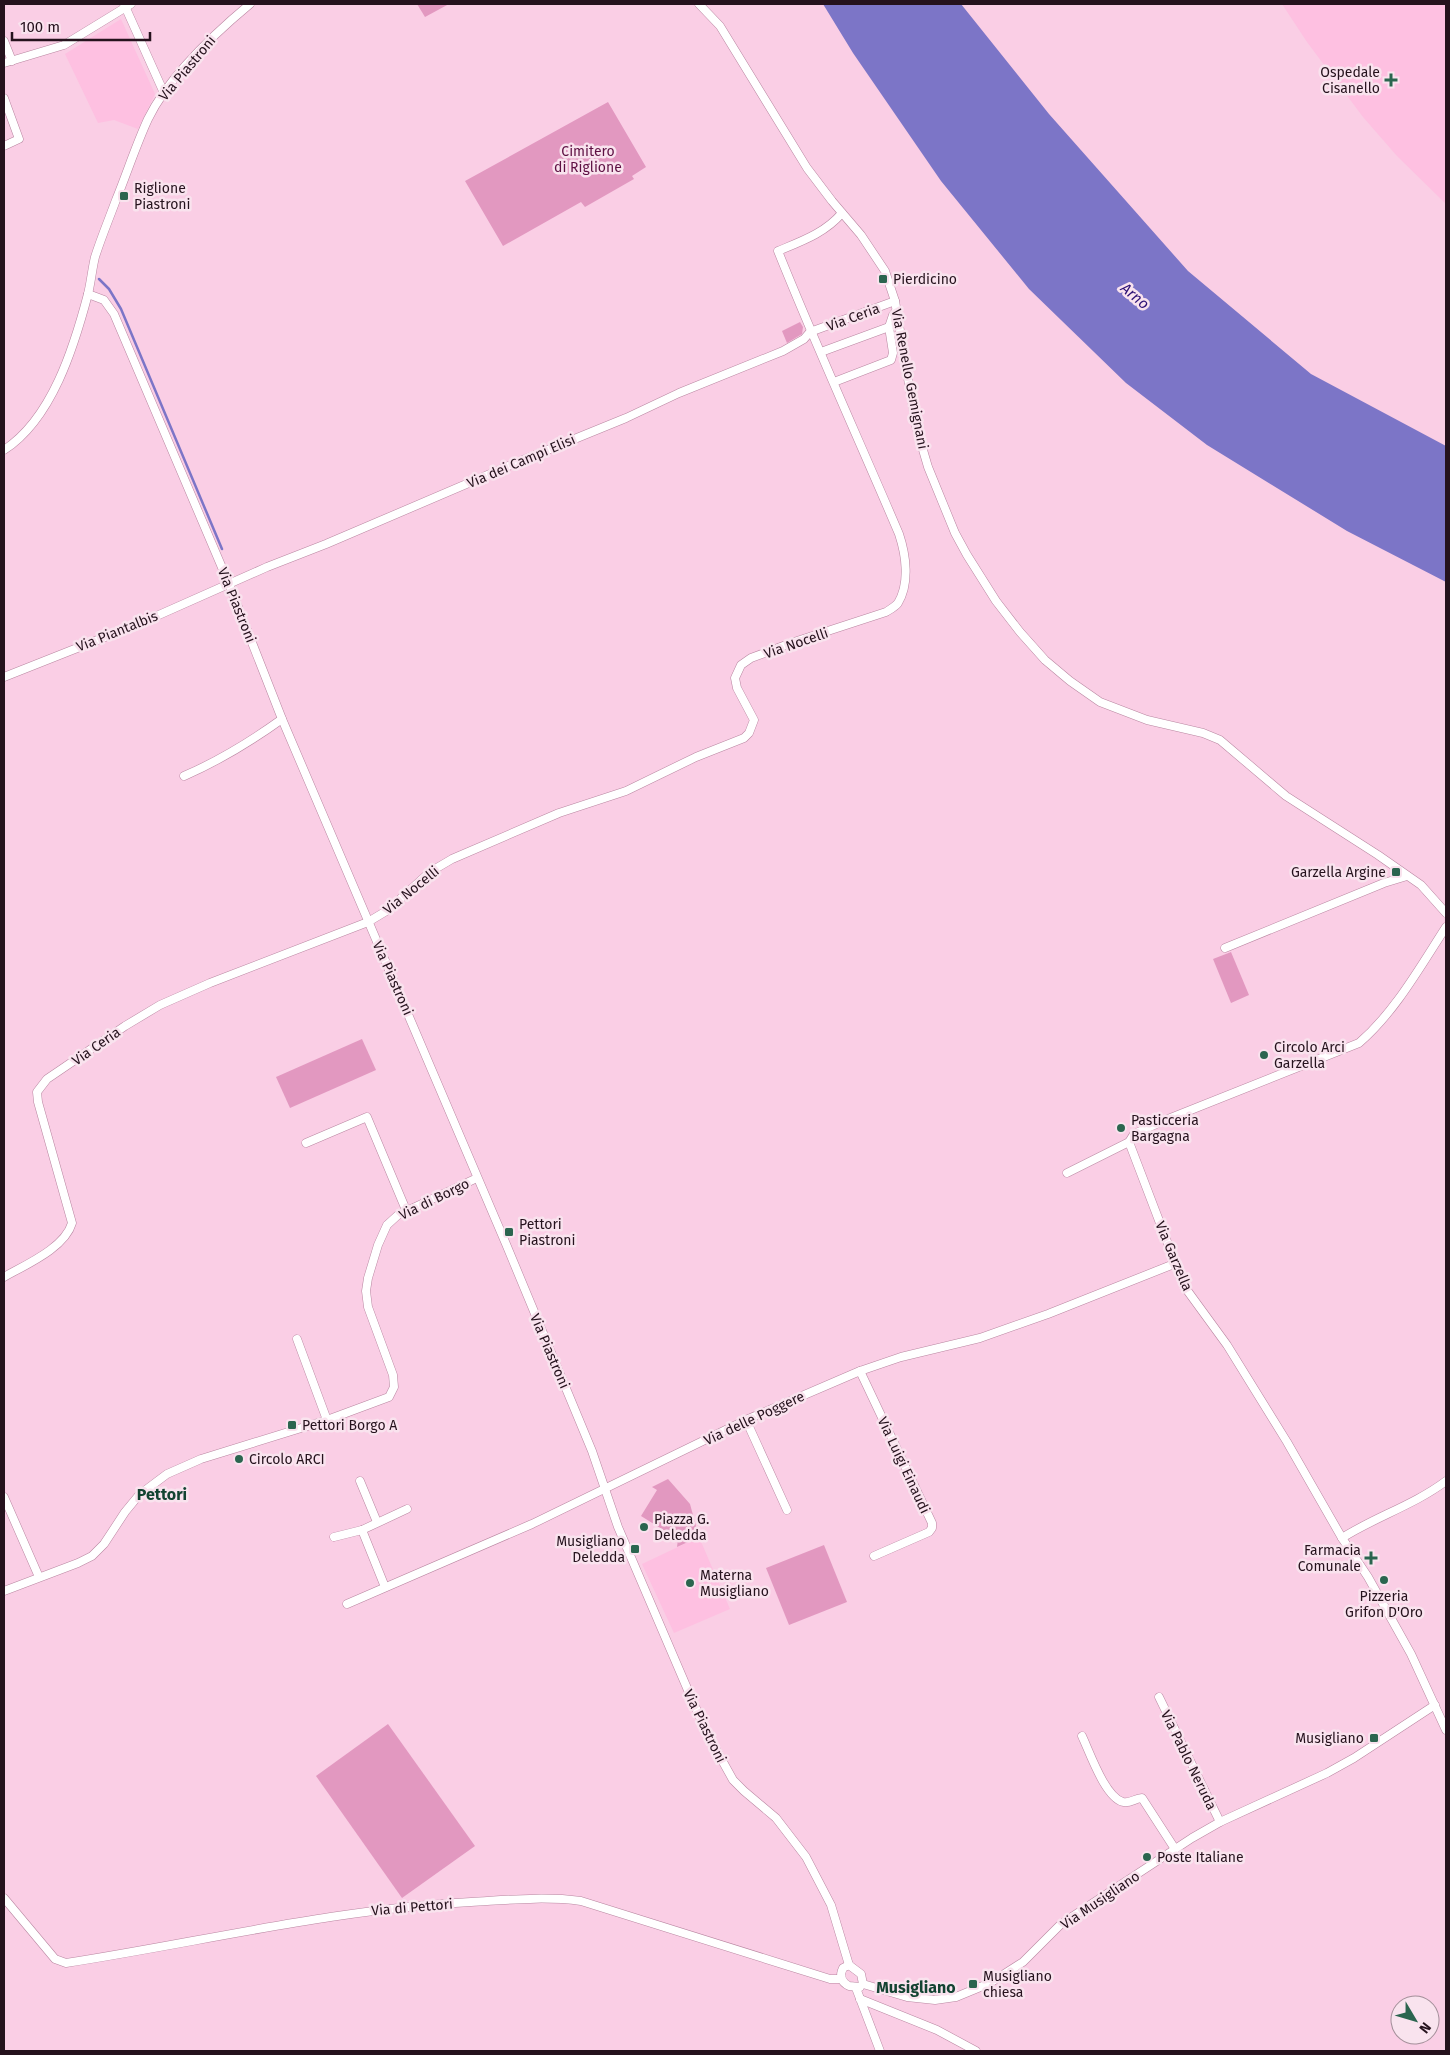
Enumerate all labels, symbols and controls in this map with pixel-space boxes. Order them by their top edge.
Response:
scale bar [12,10,150,42]
text: 100 m [20,18,60,36]
street label: Via Piastroni [155,32,219,104]
place label: Ospedale Cisanello [1320,64,1380,97]
marker: Ospedale Cisanello [1384,73,1398,87]
park label: Cimitero di Riglione [554,143,622,176]
place label: Riglione Piastroni [134,180,190,213]
marker: Riglione Piastroni [118,190,130,202]
place label: Pierdicino [893,271,957,288]
marker: Pierdicino [877,273,889,285]
water label: Arno [1116,278,1153,313]
street label: Via Ceria [824,300,882,335]
street label: Via Renello Gemignani [888,308,931,451]
street label: Via dei Campi Elisi [465,431,578,492]
street label: Via Piastroni [214,565,259,645]
street label: Via Piantalbis [74,607,161,656]
street label: Via Nocelli [762,625,831,662]
street label: Via Nocelli [380,863,443,918]
place label: Garzella Argine [1291,864,1386,881]
marker: Garzella Argine [1390,866,1402,878]
street label: Via Piastroni [369,938,416,1018]
street label: Via Ceria [69,1024,124,1069]
place label: Circolo Arci Garzella [1274,1039,1345,1072]
marker: Circolo Arci Garzella [1258,1049,1270,1061]
place label: Pasticceria Bargagna [1131,1112,1199,1145]
marker: Pasticceria Bargagna [1115,1122,1127,1134]
street label: Via di Borgo [396,1175,472,1224]
place label: Pettori Piastroni [519,1216,575,1249]
street label: Via Garzella [1151,1219,1196,1294]
marker: Pettori Piastroni [503,1226,515,1238]
street label: Via Piastroni [526,1311,573,1391]
street label: Via delle Poggere [701,1388,807,1449]
street label: Via Luigi Einaudi [874,1414,933,1516]
place label: Pettori Borgo A [302,1417,397,1434]
marker: Pettori Borgo A [286,1419,298,1431]
place label: Circolo ARCI [249,1451,325,1468]
marker: Circolo ARCI [233,1453,245,1465]
district label: Pettori [137,1485,187,1504]
place label: Piazza G. Deledda [654,1511,709,1544]
marker: Piazza G. Deledda [638,1521,650,1533]
place label: Musigliano Deledda [556,1533,625,1566]
place label: Farmacia Comunale [1298,1542,1361,1575]
marker: Musigliano Deledda [629,1543,641,1555]
marker: Farmacia Comunale [1365,1552,1377,1564]
place label: Materna Musigliano [700,1567,769,1600]
marker: Pizzeria Grifon D'Oro [1378,1574,1390,1586]
marker: Materna Musigliano [684,1577,696,1589]
place label: Pizzeria Grifon D'Oro [1345,1588,1423,1621]
street label: Via Piastroni [679,1687,730,1766]
street label: Via Pablo Neruda [1157,1708,1220,1813]
place label: Musigliano [1295,1730,1364,1747]
marker: Musigliano [1368,1732,1380,1744]
place label: Poste Italiane [1157,1849,1244,1866]
marker: Poste Italiane [1141,1851,1153,1863]
street label: Via Musigliano [1057,1868,1143,1933]
street label: Via di Pettori [371,1895,454,1920]
place label: Musigliano chiesa [983,1968,1052,2001]
district label: Musigliano [876,1978,956,1997]
marker: Musigliano chiesa [967,1978,979,1990]
north arrow [1390,1995,1440,2045]
text: N [1415,2019,1434,2037]

